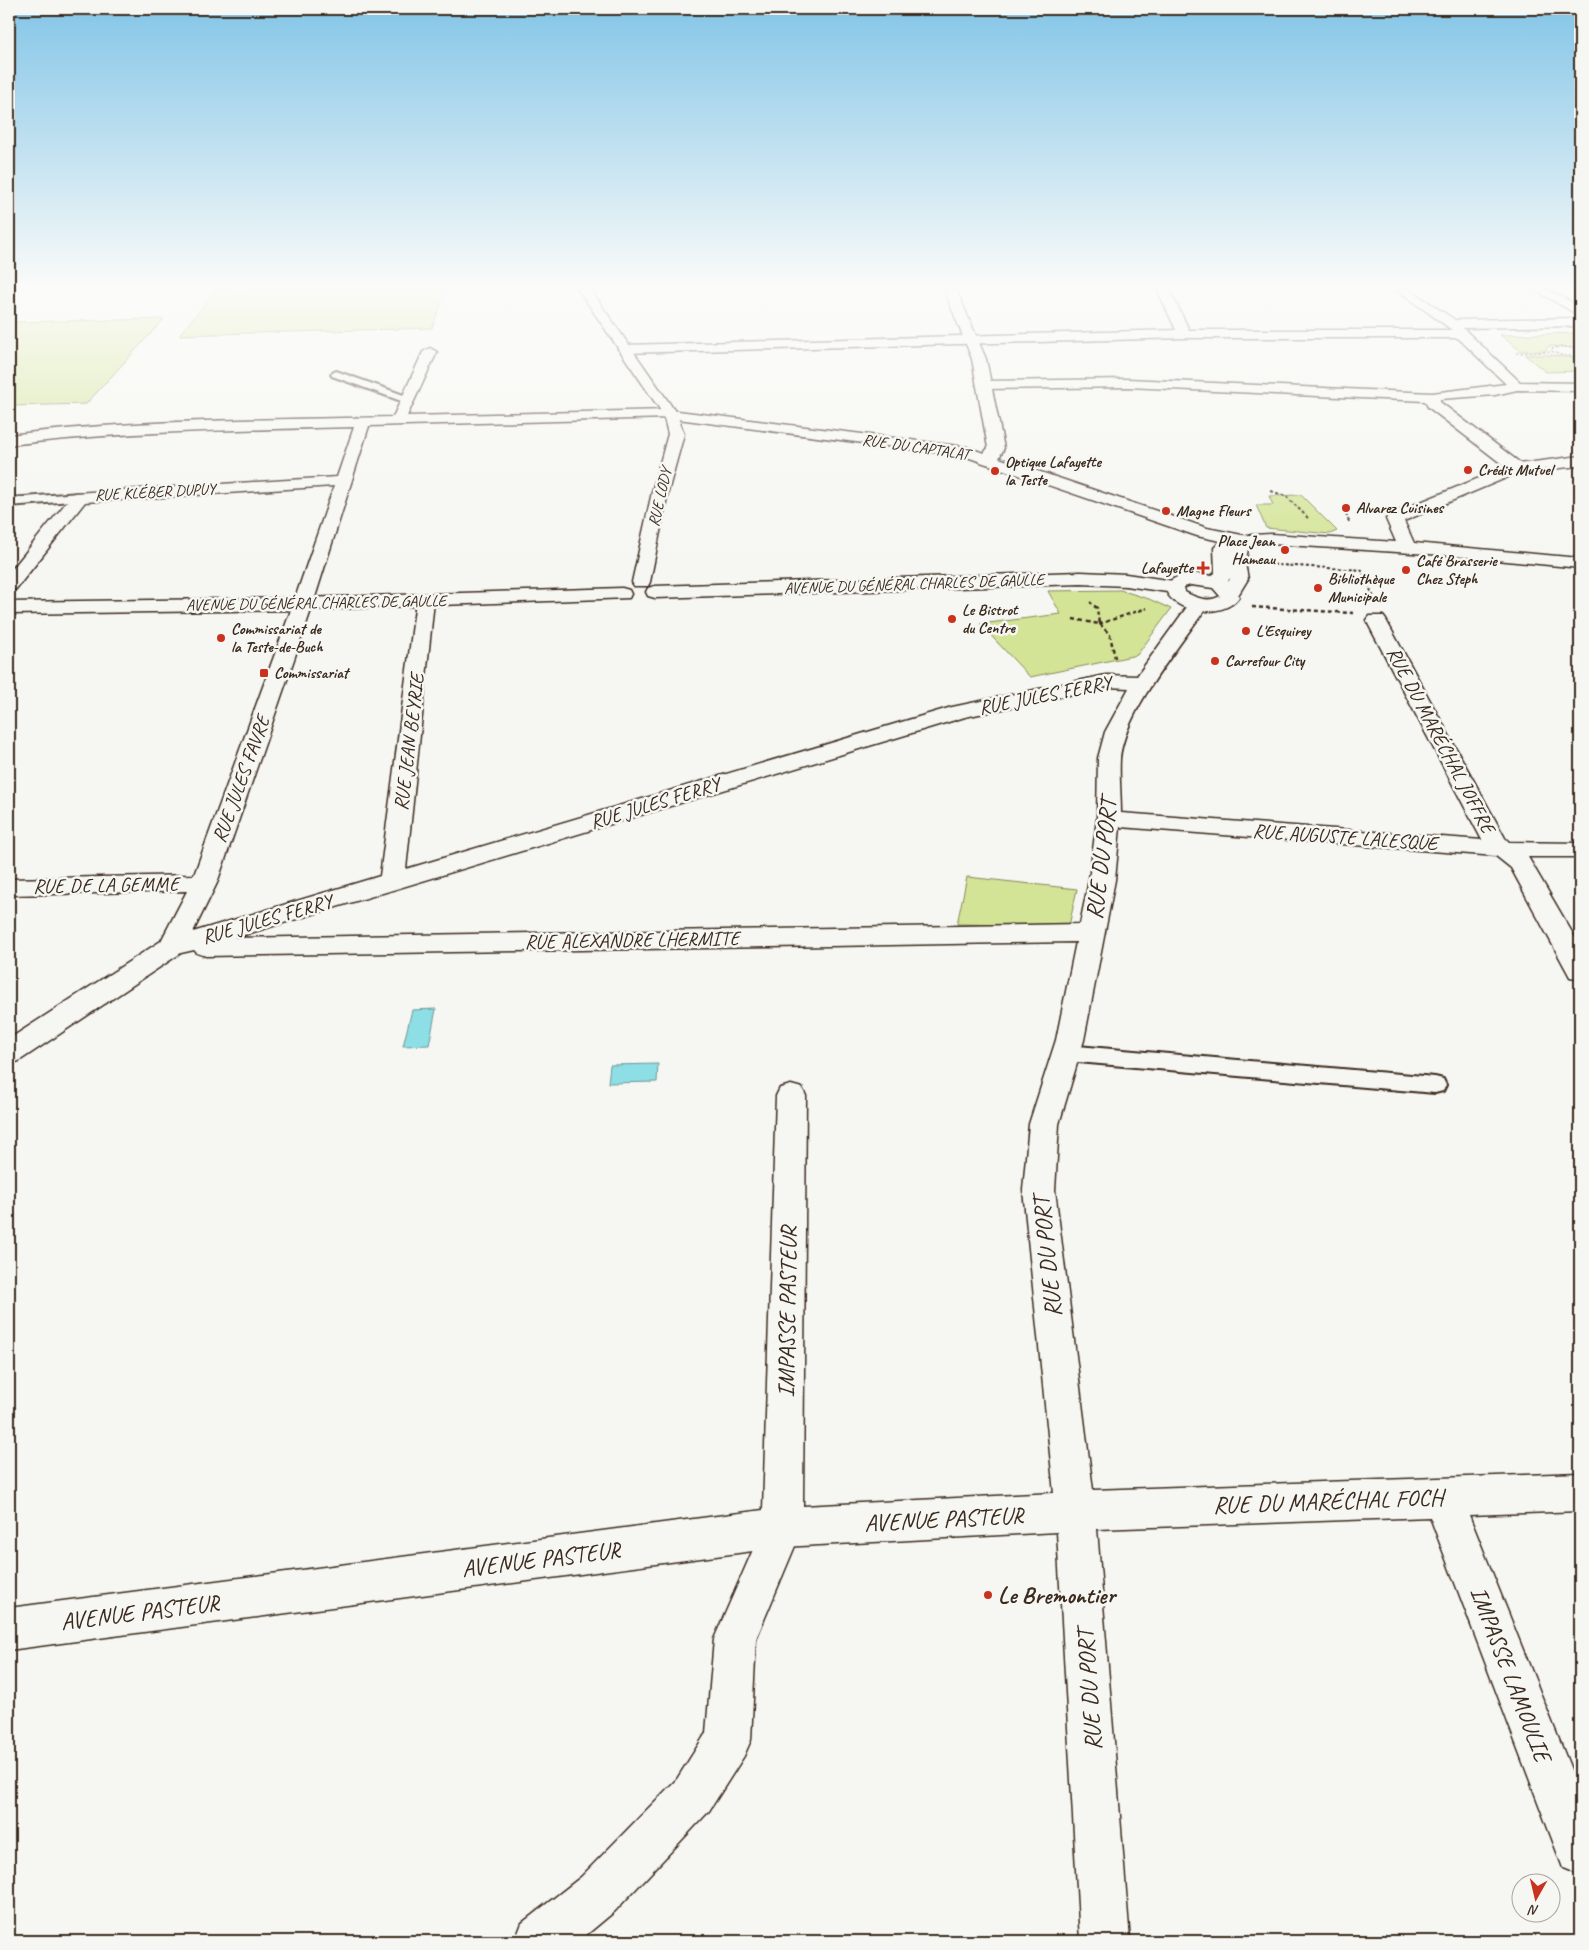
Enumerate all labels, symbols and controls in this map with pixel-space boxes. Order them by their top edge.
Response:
street label: RUE DU CAPTALAT [861,430,975,465]
place label: Optique Lafayette la Teste [1005,452,1103,490]
place label: Crédit Mutuel [1478,460,1556,480]
street label: RUE LODY [644,463,677,528]
marker: Crédit Mutuel [1462,464,1474,476]
marker: Optique Lafayette la Teste [989,465,1001,477]
street label: RUE KLÉBER DUPUY [94,479,219,505]
place label: Alvarez Cuisines [1356,498,1445,518]
place label: Magne Fleurs [1176,501,1253,521]
marker: Alvarez Cuisines [1340,502,1352,514]
marker: Magne Fleurs [1160,505,1172,517]
place label: Place Jean Hameau [1218,531,1277,569]
marker: Place Jean Hameau [1279,544,1291,556]
place label: Café Brasserie Chez Steph [1416,551,1498,589]
place label: Lafayette [1141,558,1195,578]
marker: Lafayette [1197,562,1209,574]
marker: Café Brasserie Chez Steph [1400,564,1412,576]
street label: AVENUE DU GÉNÉRAL CHARLES DE GAULLE [784,569,1047,599]
place label: Bibliothèque Municipale [1328,569,1395,607]
marker: Bibliothèque Municipale [1312,582,1324,594]
street label: AVENUE DU GÉNÉRAL CHARLES DE GAULLE [186,591,449,615]
place label: Le Bistrot du Centre [962,600,1019,638]
marker: Le Bistrot du Centre [946,613,958,625]
place label: Commissariat de la Teste-de-Buch [231,619,323,657]
place label: L'Esquirey [1256,621,1312,641]
marker: L'Esquirey [1240,625,1252,637]
marker: Commissariat de la Teste-de-Buch [215,632,227,644]
street label: RUE DU MARÉCHAL JOFFRE [1381,642,1502,840]
place label: Carrefour City [1225,651,1306,671]
marker: Carrefour City [1209,655,1221,667]
place label: Commissariat [274,663,351,683]
marker: Commissariat [258,667,270,679]
street label: RUE JULES FERRY [977,669,1116,720]
street label: RUE JEAN BEYRIE [388,670,430,812]
street label: RUE JULES FAVRE [206,709,277,846]
street label: RUE JULES FERRY [587,771,726,835]
street label: RUE DU PORT [1079,791,1124,921]
street label: RUE AUGUSTE LALESQUE [1252,818,1441,856]
street label: RUE DE LA GEMME [33,871,182,899]
street label: RUE JULES FERRY [199,888,338,950]
street label: RUE ALEXANDRE LHERMITE [524,926,743,954]
street label: RUE DU PORT [1025,1189,1068,1319]
street label: IMPASSE PASTEUR [771,1224,804,1398]
street label: RUE DU MARÉCHAL FOCH [1212,1482,1448,1520]
street label: AVENUE PASTEUR [864,1500,1026,1538]
street label: AVENUE PASTEUR [460,1534,624,1584]
place label: Le Bremontier [998,1580,1117,1610]
street label: IMPASSE LAMOULIE [1464,1582,1559,1768]
street label: AVENUE PASTEUR [59,1587,223,1637]
marker: Le Bremontier [982,1589,994,1601]
street label: RUE DU PORT [1069,1623,1108,1751]
north arrow [1512,1872,1562,1922]
text: N [1526,1901,1540,1919]

